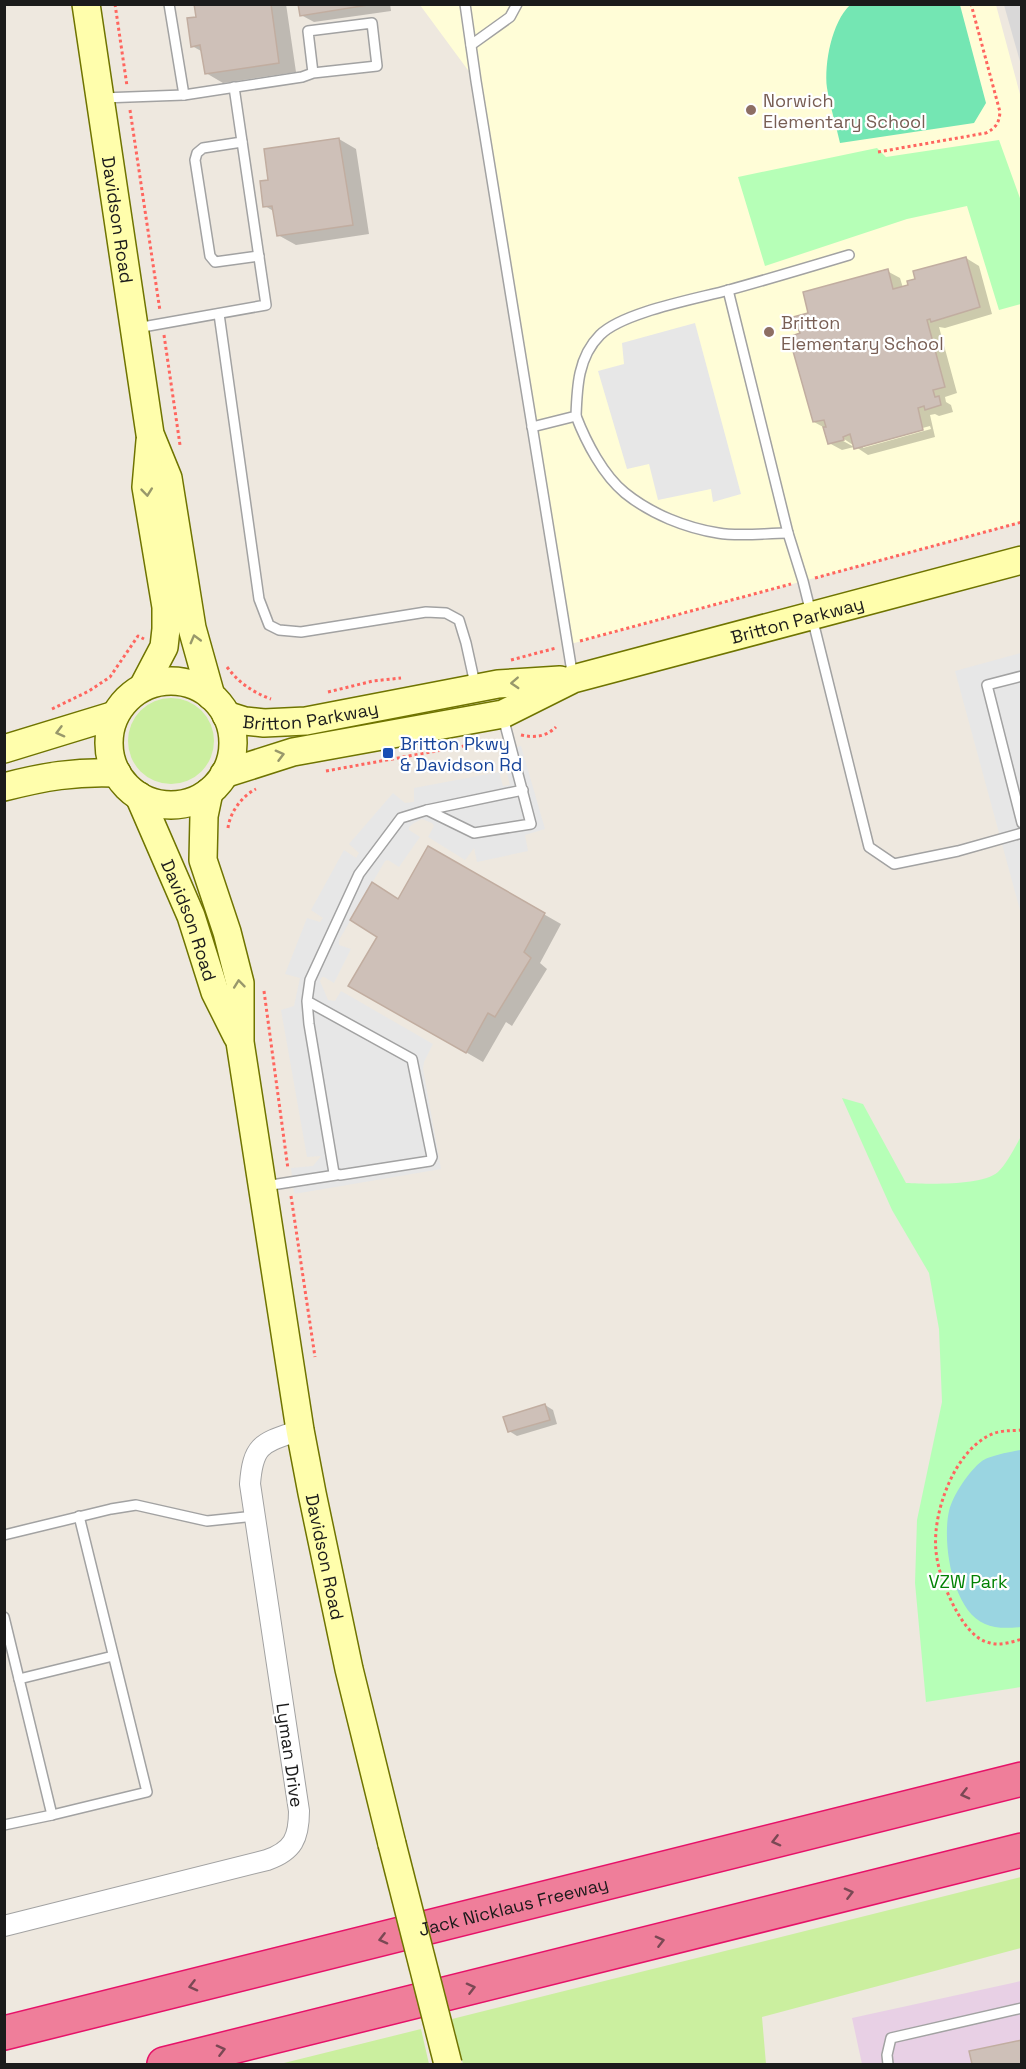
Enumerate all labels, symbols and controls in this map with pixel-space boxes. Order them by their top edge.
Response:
place label: Norwich Elementary School [763,89,926,133]
marker: Norwich Elementary School [744,103,758,117]
street label: Davidson Road [97,155,139,285]
place label: Britton Elementary School [781,311,944,355]
marker: Britton Elementary School [762,325,776,339]
one-way arrow [140,488,153,497]
street label: Britton Parkway [728,591,866,648]
one-way arrow [190,635,203,645]
one-way arrow [510,676,519,689]
street label: Britton Parkway [241,696,380,735]
one-way arrow [55,724,65,737]
place label: Britton Pkwy & Davidson Rd [400,732,522,776]
marker: Britton Pkwy & Davidson Rd [381,746,395,760]
one-way arrow [274,750,285,762]
street label: Davidson Road [156,856,222,984]
one-way arrow [233,979,246,989]
street label: Davidson Road [301,1492,350,1622]
park label: VZW Park [928,1570,1008,1593]
street label: Lyman Drive [271,1701,309,1809]
one-way arrow [960,1786,970,1799]
one-way arrow [771,1833,781,1846]
street label: Jack Nicklaus Freeway [416,1871,611,1941]
one-way arrow [844,1888,854,1901]
one-way arrow [378,1931,388,1944]
one-way arrow [655,1935,665,1948]
one-way arrow [189,1979,199,1991]
one-way arrow [466,1982,476,1995]
one-way arrow [215,2045,225,2058]

